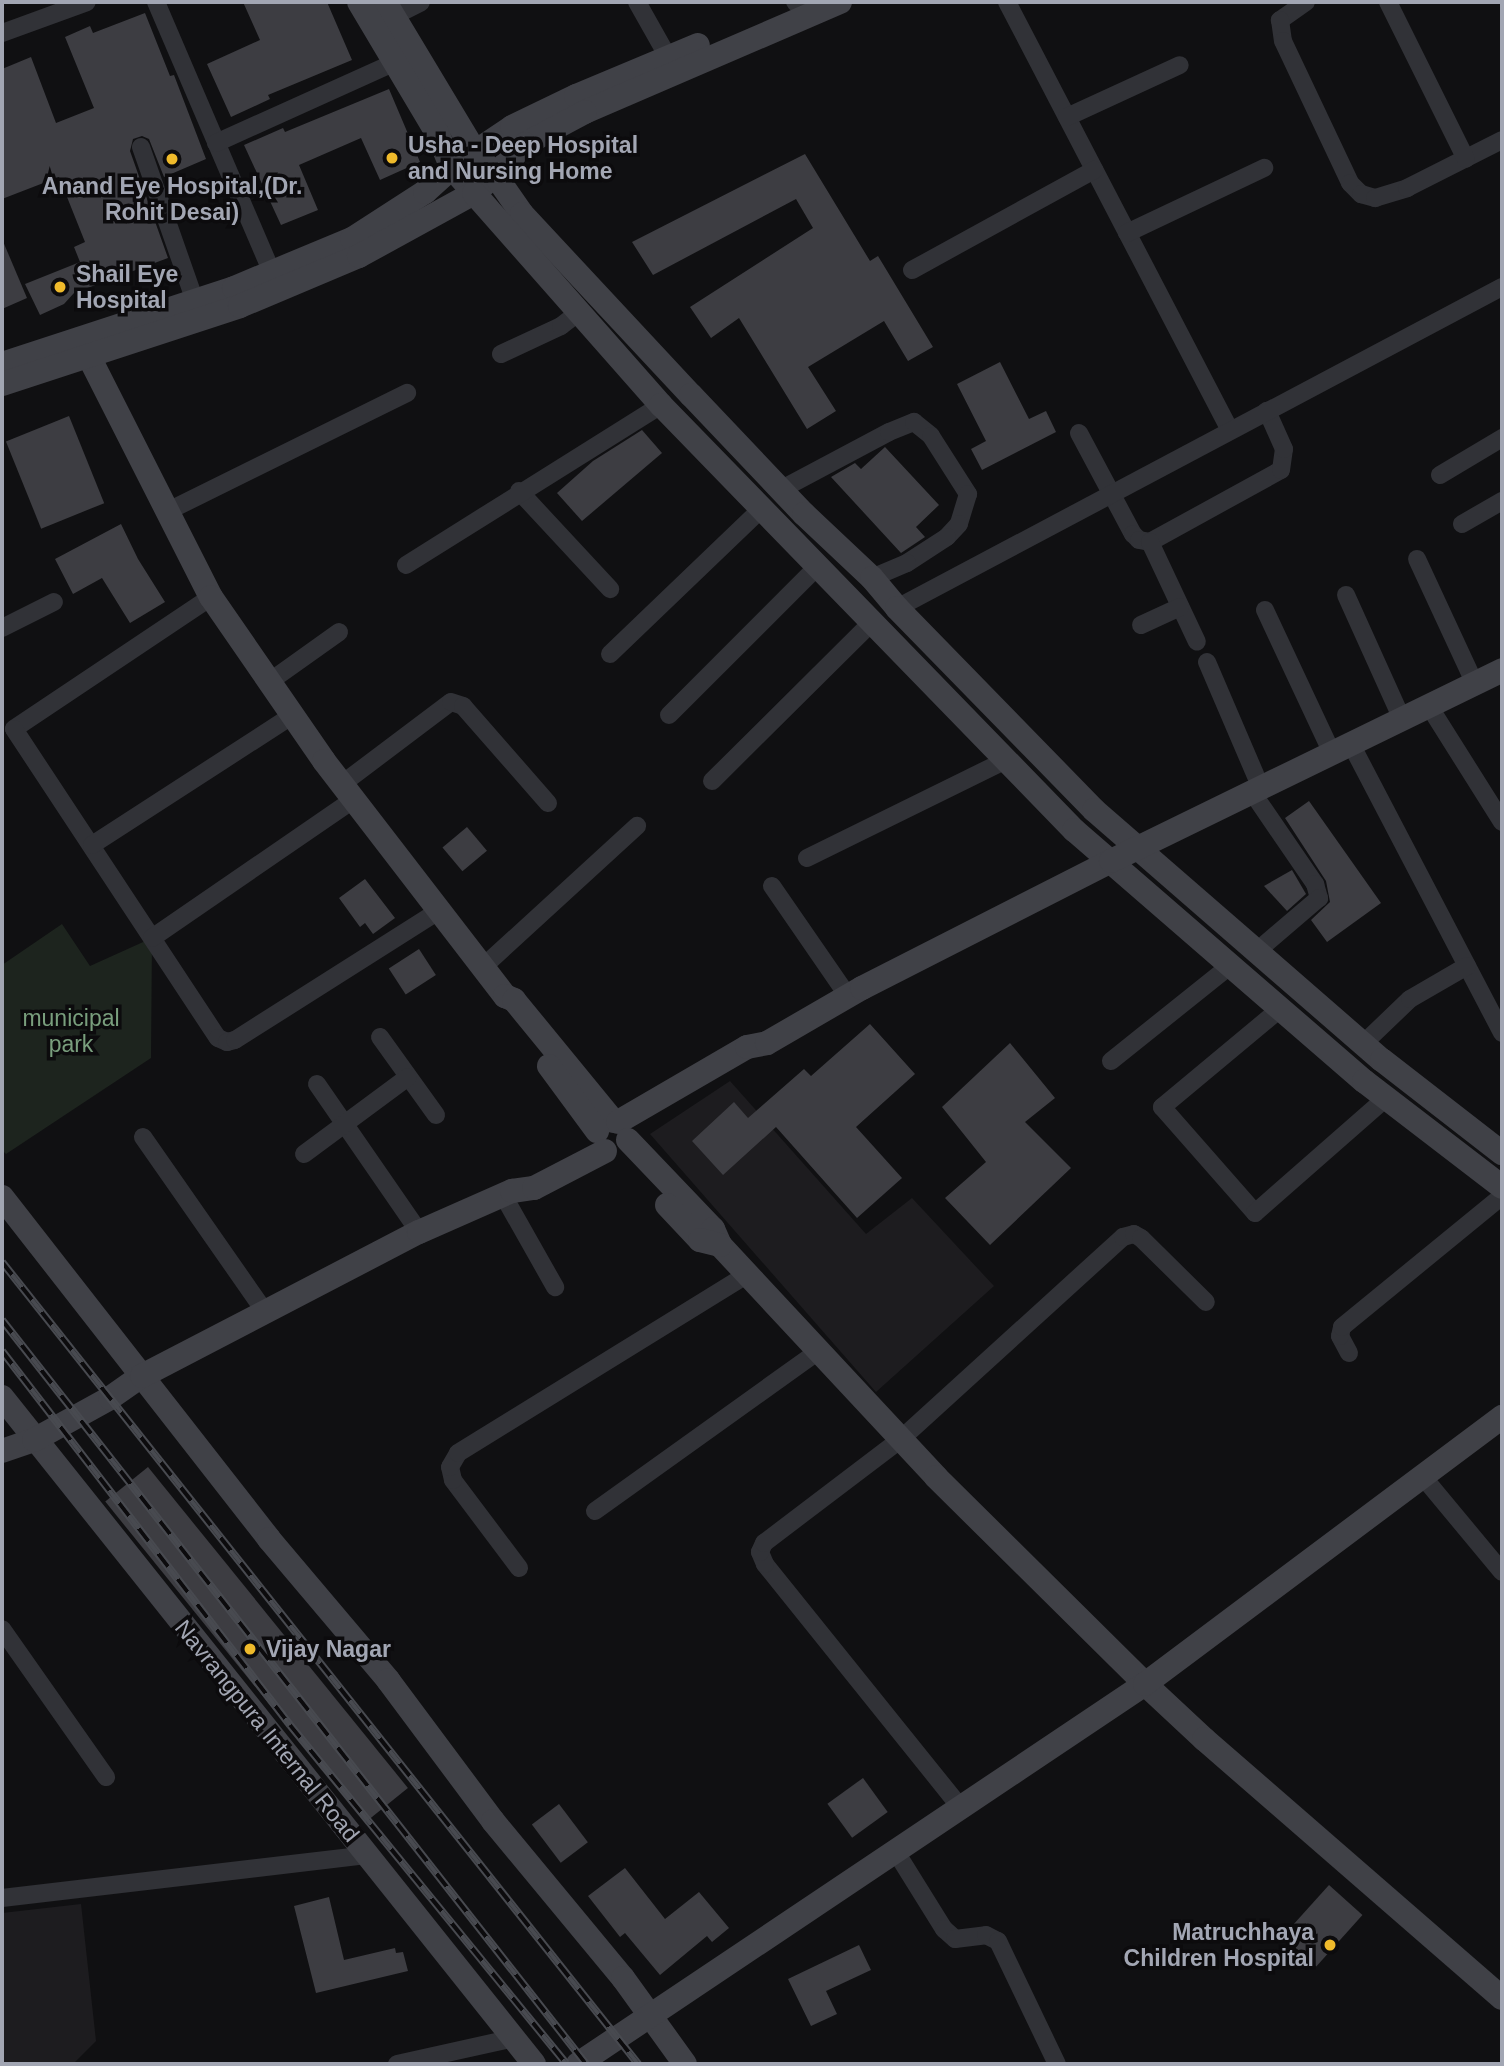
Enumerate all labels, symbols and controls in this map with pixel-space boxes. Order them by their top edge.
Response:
place label: Usha - Deep Hospital and Nursing Home [408,131,638,185]
marker: Usha - Deep Hospital and Nursing Home [382,148,402,168]
marker: Anand Eye Hospital,(Dr. Rohit Desai) [162,149,182,169]
place label: Anand Eye Hospital,(Dr. Rohit Desai) [42,172,302,226]
place label: Shail Eye Hospital [76,260,178,314]
marker: Shail Eye Hospital [50,277,70,297]
park label: municipal park [22,1004,120,1058]
street label: Navrangpura Internal Road [169,1615,365,1847]
place label: Vijay Nagar [266,1635,391,1663]
marker: Vijay Nagar [240,1639,260,1659]
place label: Matruchhaya Children Hospital [1124,1918,1314,1972]
marker: Matruchhaya Children Hospital [1320,1935,1340,1955]

